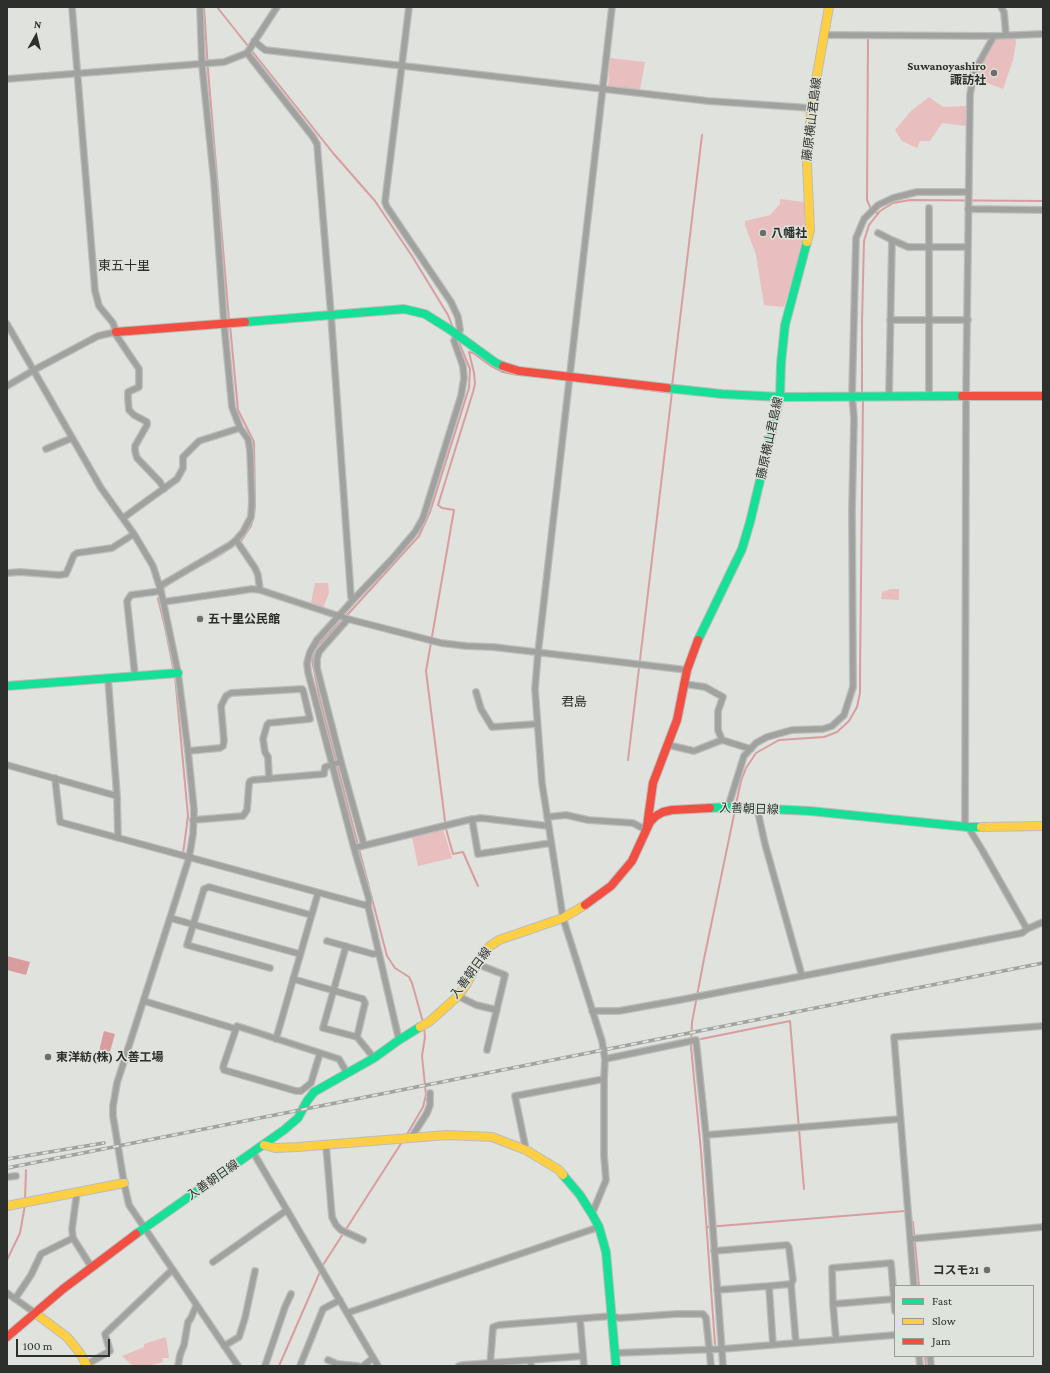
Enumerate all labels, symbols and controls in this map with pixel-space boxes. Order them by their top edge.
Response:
north arrow [16,16,56,56]
text: N [33,18,42,31]
place label: Suwanoyashiro 諏訪社 [907,59,986,87]
marker: Suwanoyashiro 諏訪社 [989,68,999,78]
street label: 藤原横山君島線 [800,76,824,162]
place label: 八幡社 [771,226,807,240]
marker: 八幡社 [758,228,768,238]
district label: 東五十里 [98,258,150,274]
street label: 藤原横山君島線 [754,395,786,481]
place label: 五十里公民館 [208,612,280,626]
marker: 五十里公民館 [195,614,205,624]
district label: 君島 [561,694,587,710]
street label: 入善朝日線 [719,801,779,817]
street label: 入善朝日線 [448,944,494,1002]
place label: 東洋紡(株) 入善工場 [56,1050,163,1064]
marker: 東洋紡(株) 入善工場 [43,1052,53,1062]
street label: 入善朝日線 [184,1157,242,1203]
place label: コスモ21 [932,1263,979,1277]
marker: コスモ21 [982,1265,992,1275]
legend [894,1285,1034,1357]
text: Fast [932,1294,952,1308]
text: Slow [932,1314,956,1328]
scale bar [18,1331,112,1357]
text: Jam [932,1334,951,1348]
text: 100 m [23,1339,52,1353]

